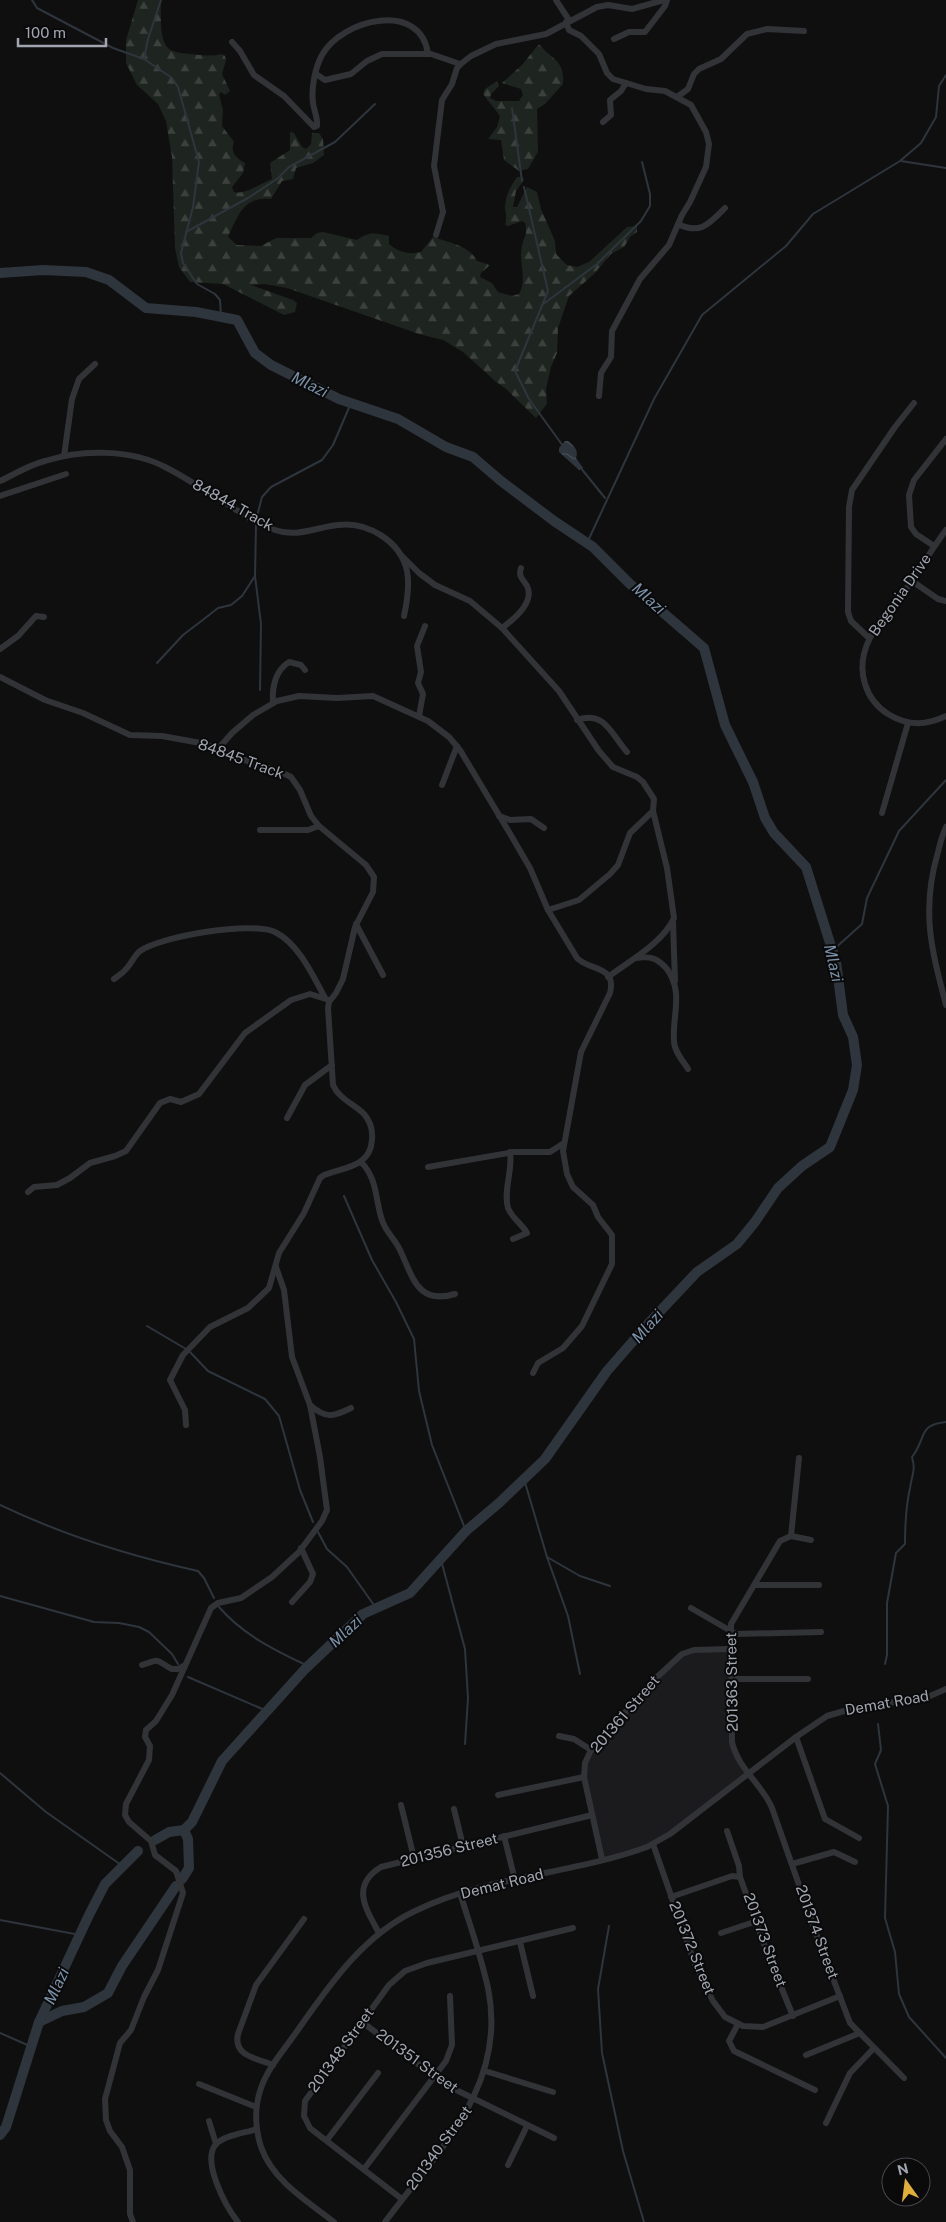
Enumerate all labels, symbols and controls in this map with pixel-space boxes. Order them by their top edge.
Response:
scale bar [18,15,105,47]
text: 100 m [25,24,66,41]
water label: Mlazi [288,368,331,401]
street label: 84844 Track [190,475,277,534]
street label: Begonia Drive [865,550,934,639]
water label: Mlazi [628,579,669,618]
street label: 84845 Track [196,735,286,782]
water label: Mlazi [820,942,847,984]
water label: Mlazi [628,1306,667,1347]
water label: Mlazi [325,1611,366,1651]
street label: 201363 Street [722,1632,741,1732]
street label: 201361 Street [587,1672,663,1756]
street label: Demat Road [844,1687,930,1718]
street label: 201356 Street [398,1829,500,1870]
street label: Demat Road [459,1865,545,1902]
street label: 201374 Street [793,1882,842,1981]
street label: 201373 Street [741,1890,790,1989]
street label: 201372 Street [666,1899,719,1997]
water label: Mlazi [40,1965,73,2008]
street label: 201348 Street [304,2004,377,2095]
street label: 201351 Street [373,2025,462,2096]
street label: 201340 Street [402,2102,475,2193]
north arrow [881,2157,931,2207]
text: N [896,2160,910,2178]

